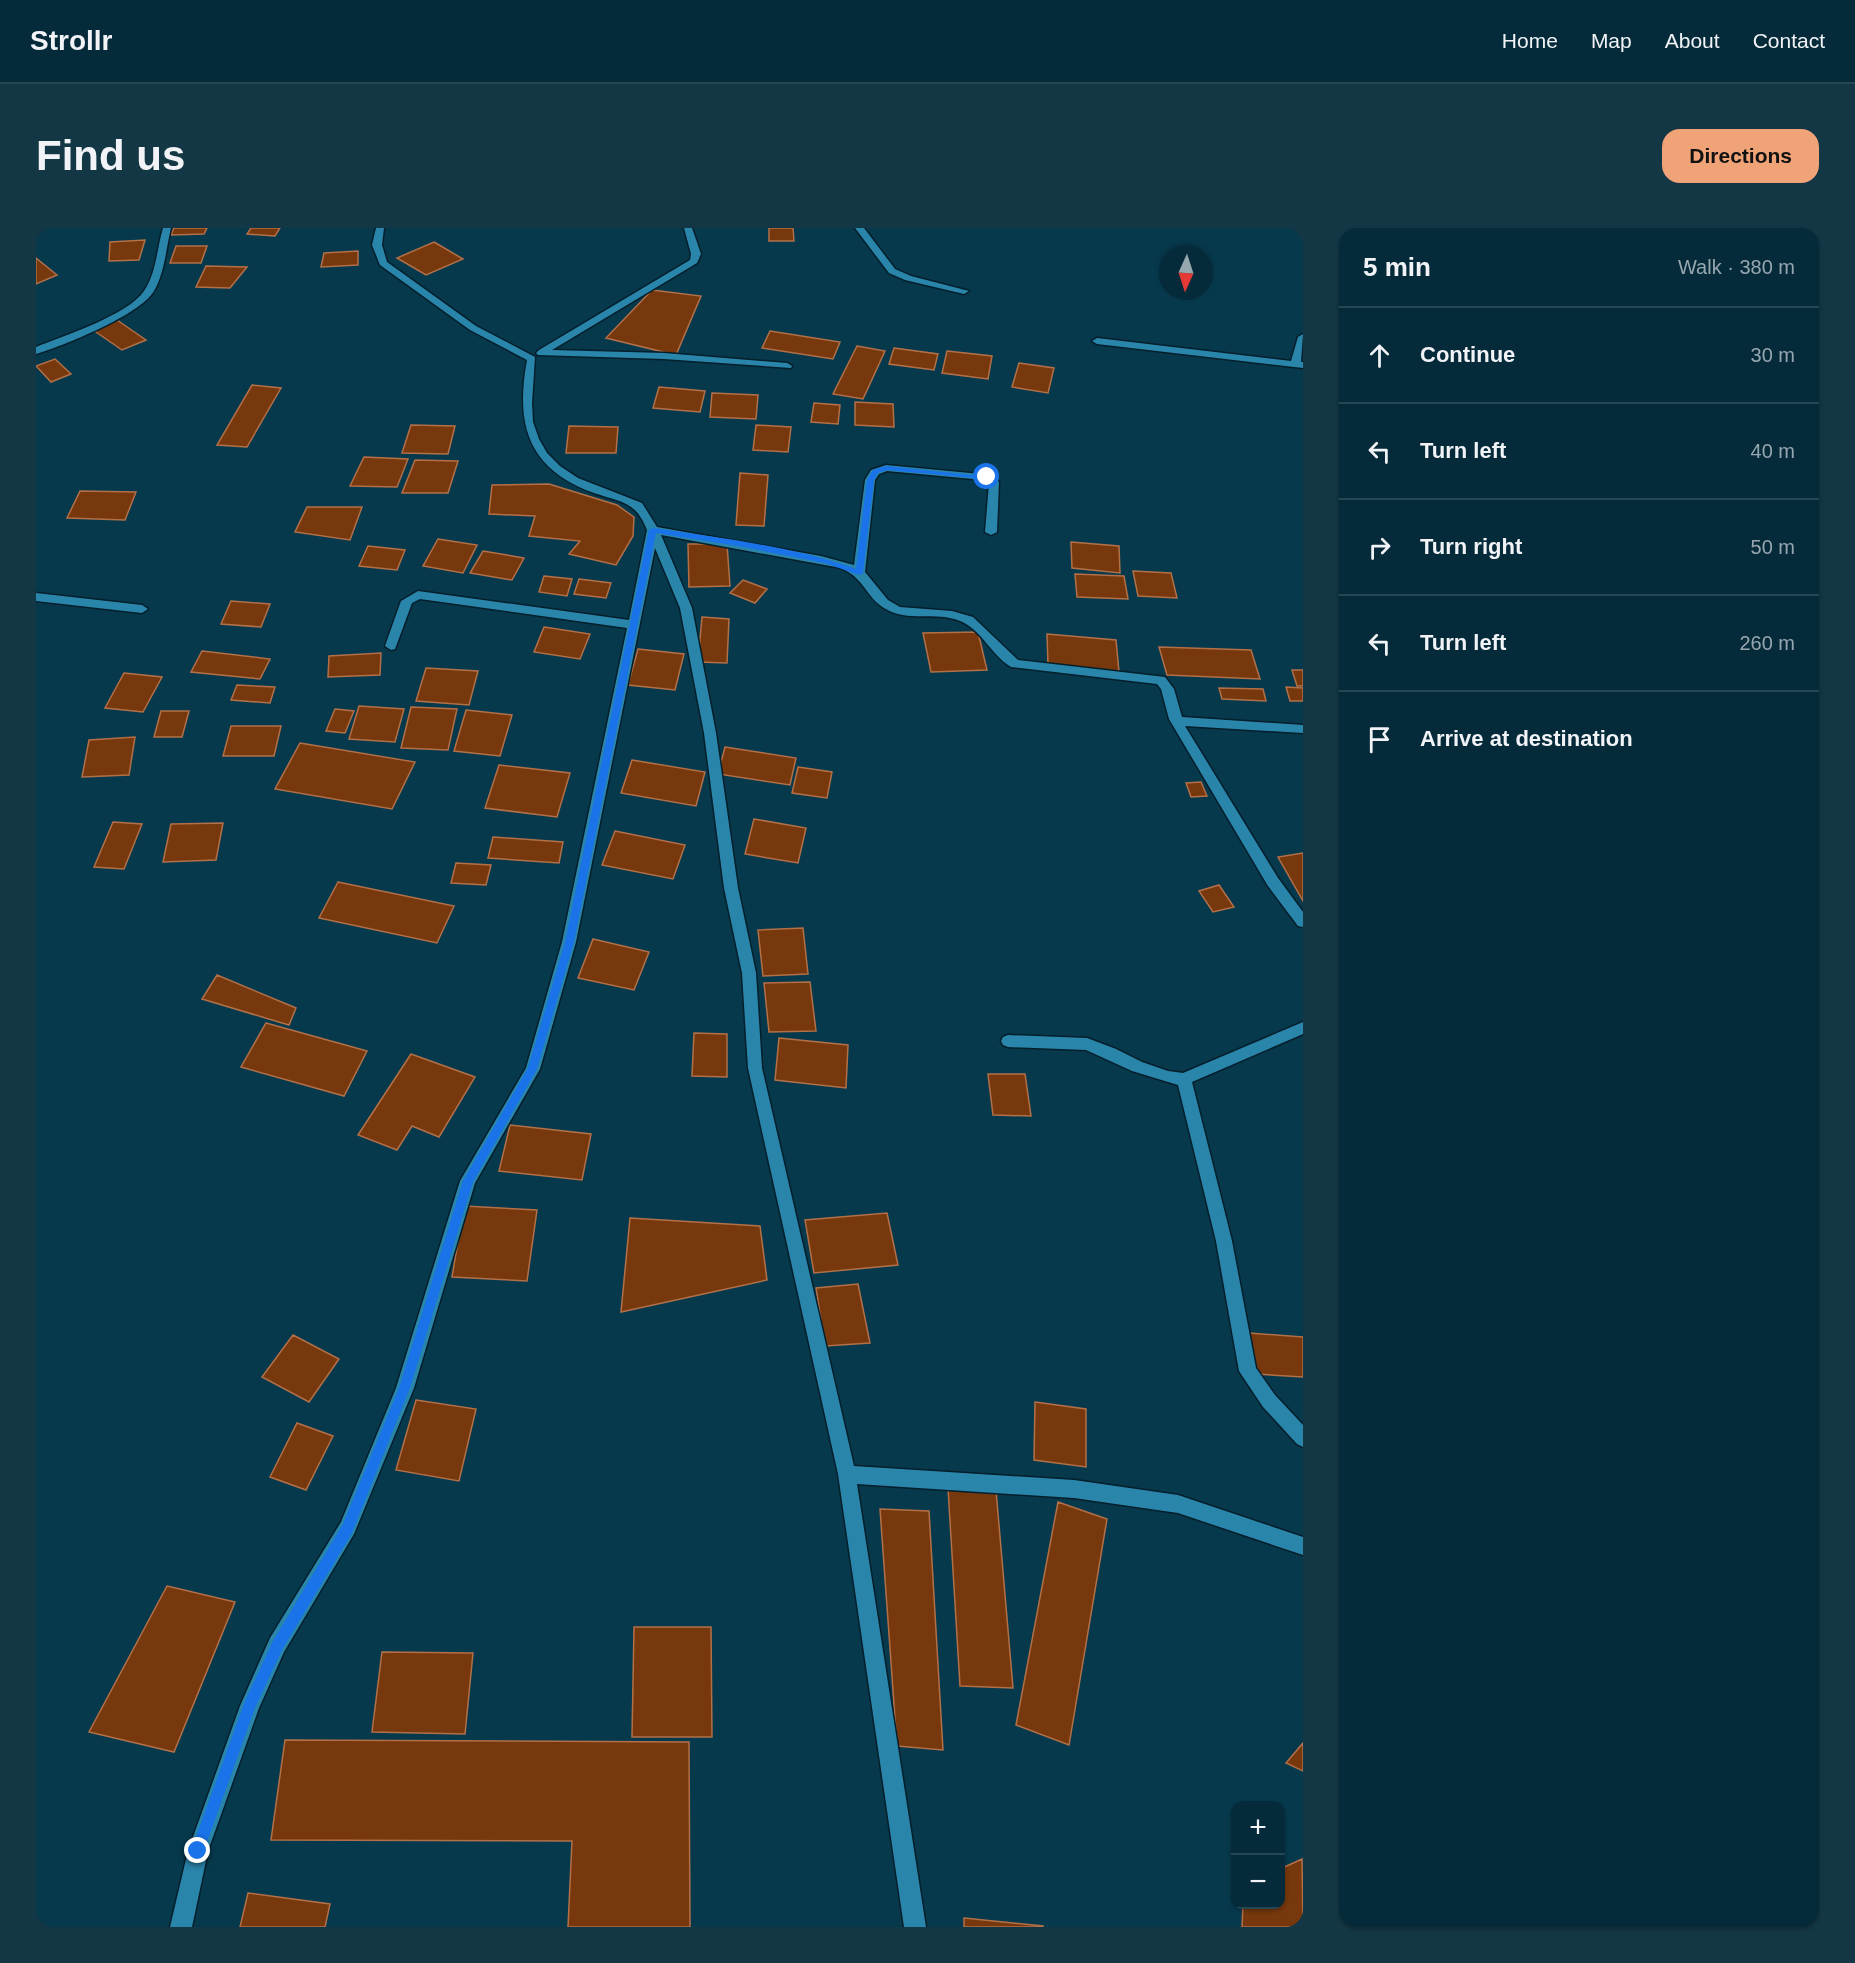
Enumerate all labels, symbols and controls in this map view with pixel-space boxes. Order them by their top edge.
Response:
text: Strollr [30,25,112,56]
text: Home [1502,29,1558,52]
text: Map [1591,29,1632,52]
text: About [1665,29,1720,52]
text: Contact [1753,29,1825,52]
button: Directions [1662,129,1819,183]
text: Find us [36,132,185,179]
north arrow [1159,246,1213,300]
text: 5 min [1363,252,1431,282]
text: Walk · 380 m [1678,256,1795,278]
icon: ahead [1363,339,1396,372]
text: Continue [1420,342,1515,367]
text: 30 m [1751,344,1795,366]
icon: left [1363,435,1396,468]
text: Turn left [1420,438,1506,463]
text: 40 m [1751,440,1795,462]
route start [973,463,999,489]
icon: right [1363,531,1396,564]
text: Turn right [1420,534,1522,559]
text: 50 m [1751,536,1795,558]
icon: left [1363,627,1396,660]
text: Turn left [1420,630,1506,655]
text: 260 m [1739,632,1795,654]
icon: arrive [1363,723,1396,756]
text: Arrive at destination [1420,726,1633,751]
map controls [1231,1801,1285,1909]
button: + [1231,1801,1285,1855]
route end [184,1837,210,1863]
button: − [1231,1855,1285,1909]

